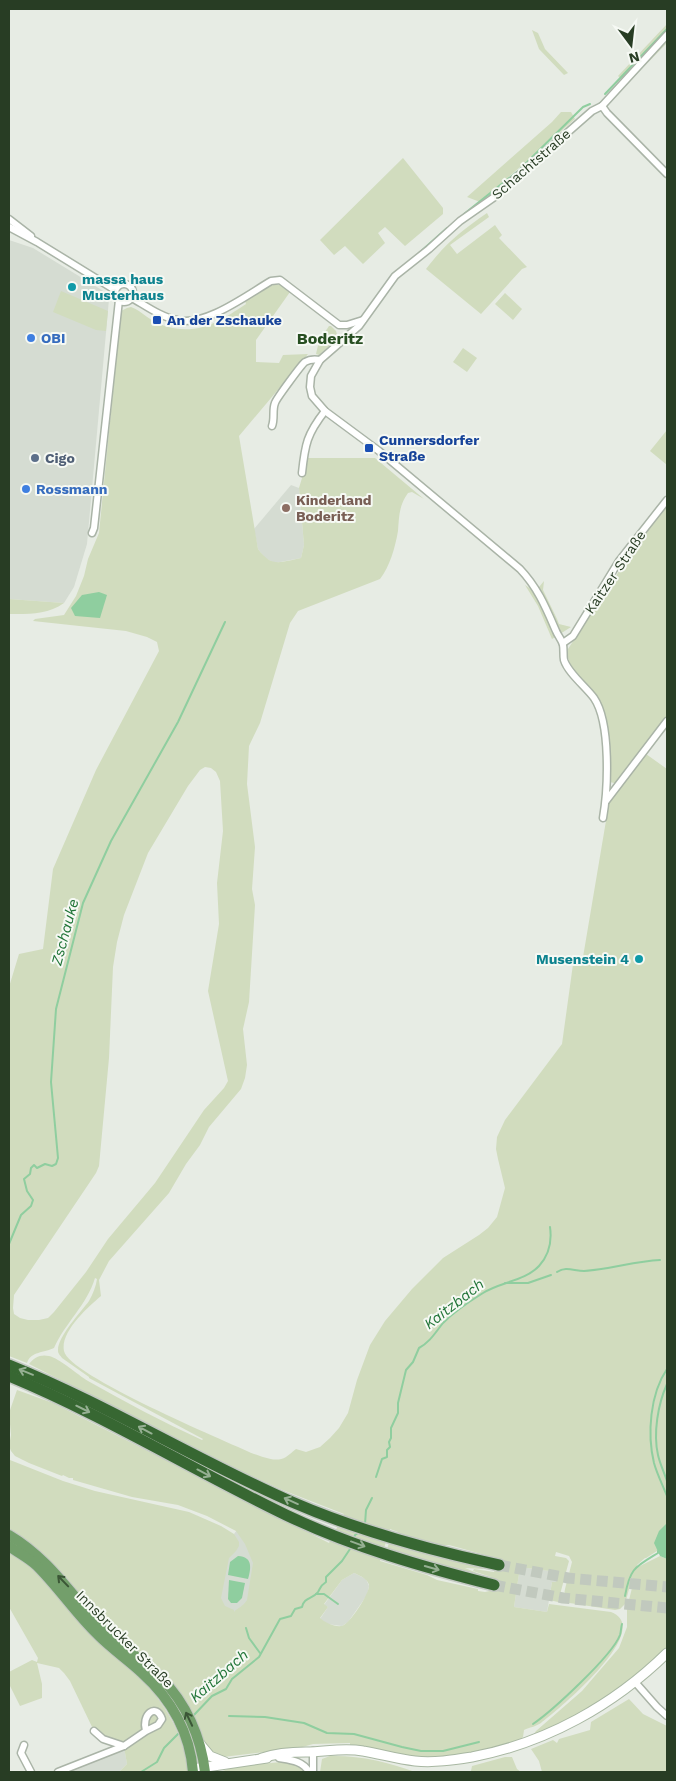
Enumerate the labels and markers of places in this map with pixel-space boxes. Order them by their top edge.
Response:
place label: massa haus Musterhaus [82,271,165,303]
marker: massa haus Musterhaus [66,281,78,293]
place label: An der Zschauke [167,312,282,328]
marker: An der Zschauke [151,314,163,326]
place label: OBI [41,330,65,346]
marker: OBI [25,332,37,344]
place label: Cunnersdorfer Straße [379,432,479,464]
marker: Cunnersdorfer Straße [363,442,375,454]
place label: Cigo [45,450,75,466]
marker: Cigo [29,452,41,464]
place label: Rossmann [36,481,108,497]
marker: Rossmann [20,483,32,495]
place label: Kinderland Boderitz [296,492,372,524]
marker: Kinderland Boderitz [280,502,292,514]
place label: Musenstein 4 [536,951,629,967]
marker: Musenstein 4 [633,953,645,965]

